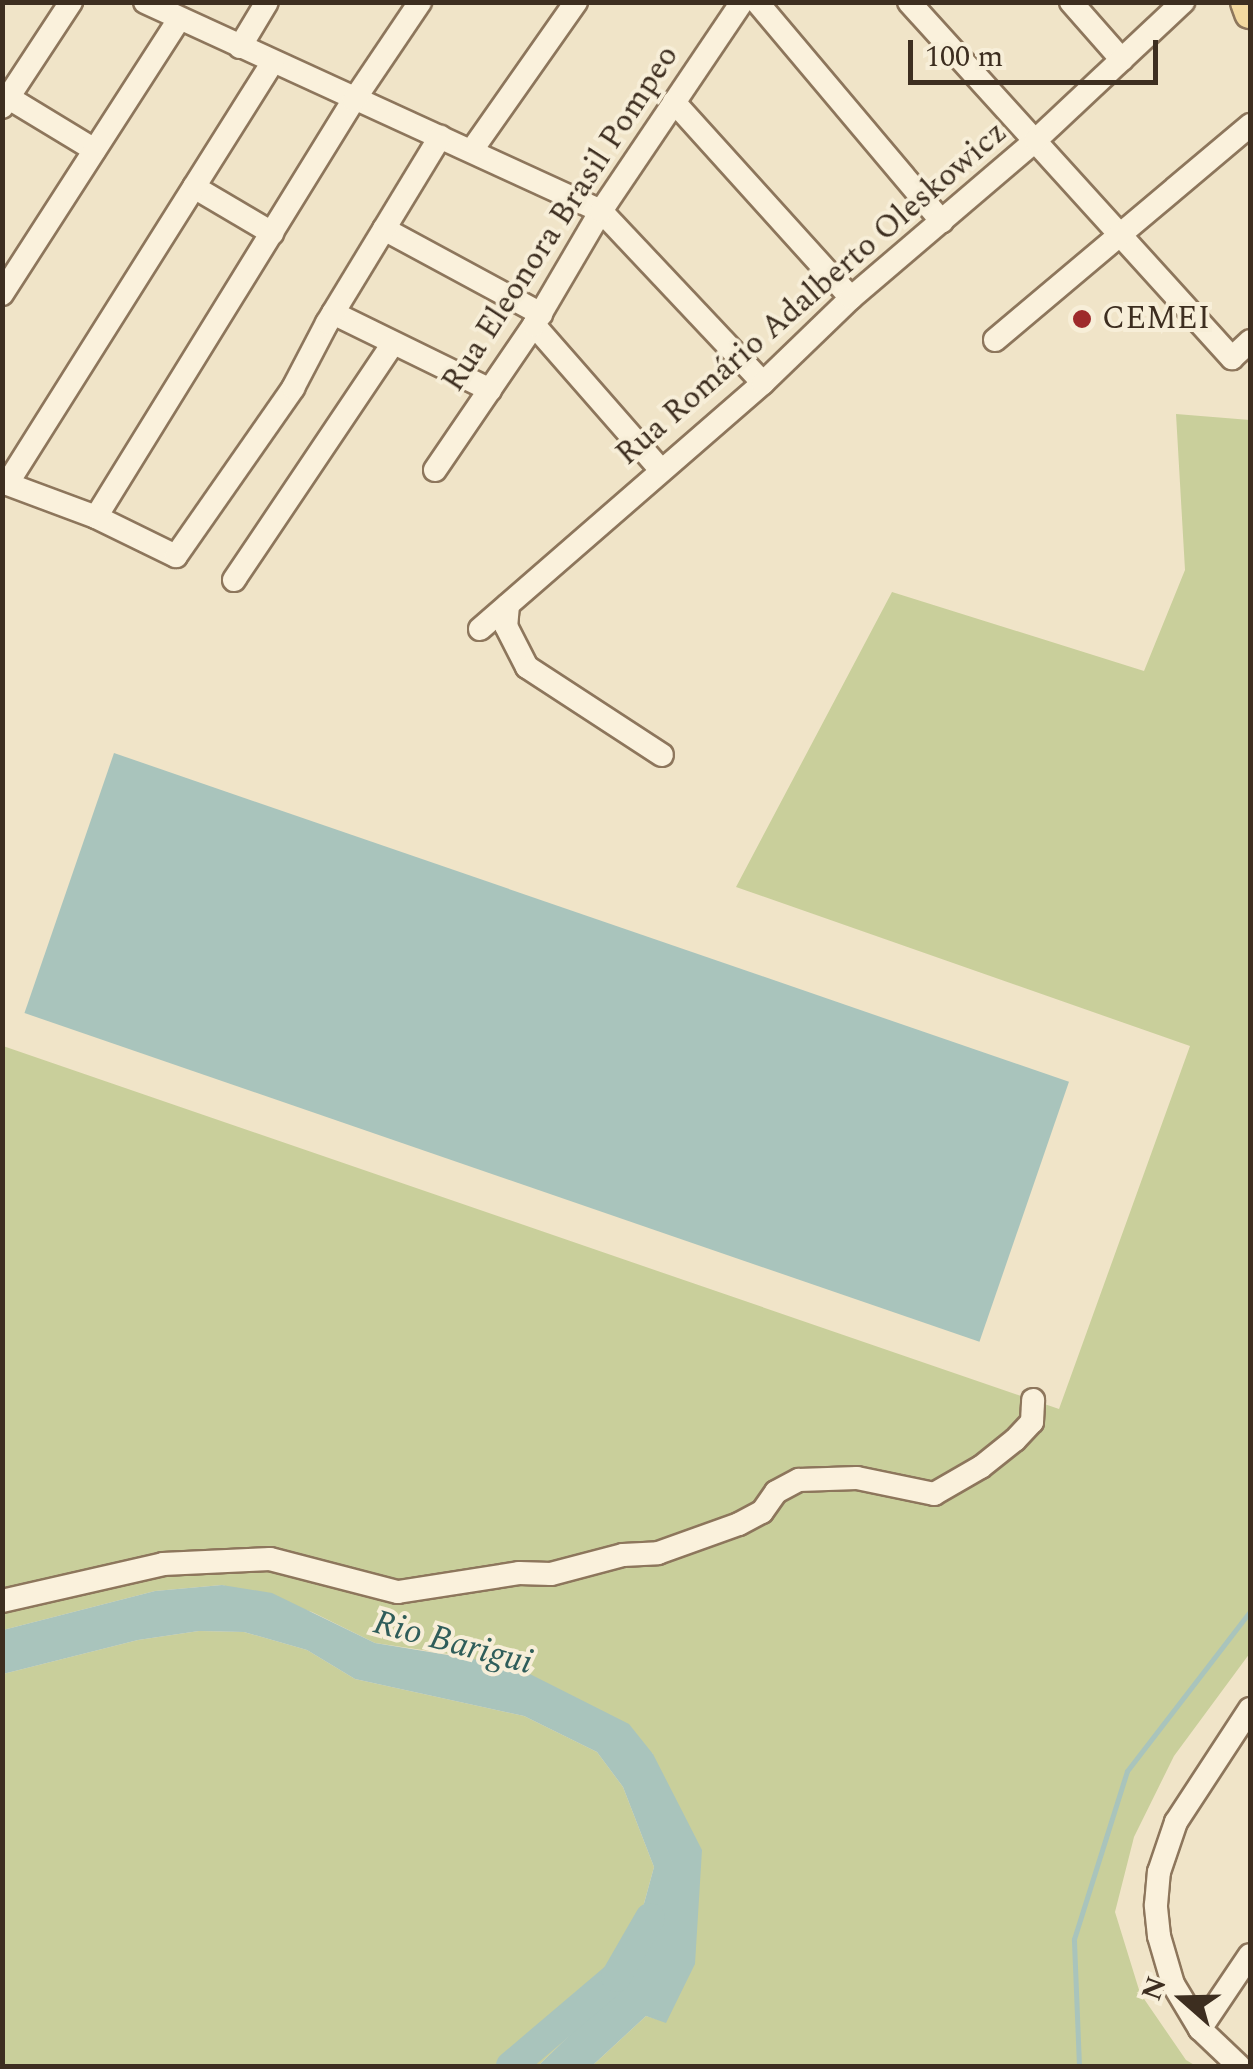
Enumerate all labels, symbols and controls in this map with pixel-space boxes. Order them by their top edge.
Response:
scale bar [913,20,1163,82]
text: 100 m [925,34,1003,80]
street label: Rua Eleonora Brasil Pompeo [435,39,687,399]
street label: Rua Romário Adalberto Oleskowicz [609,114,1015,474]
place label: CEMEI [1102,300,1210,338]
marker: CEMEI [1071,308,1093,330]
water label: Rio Barigui [369,1602,537,1684]
north arrow [1133,1949,1233,2049]
text: N [1130,1970,1178,2007]

